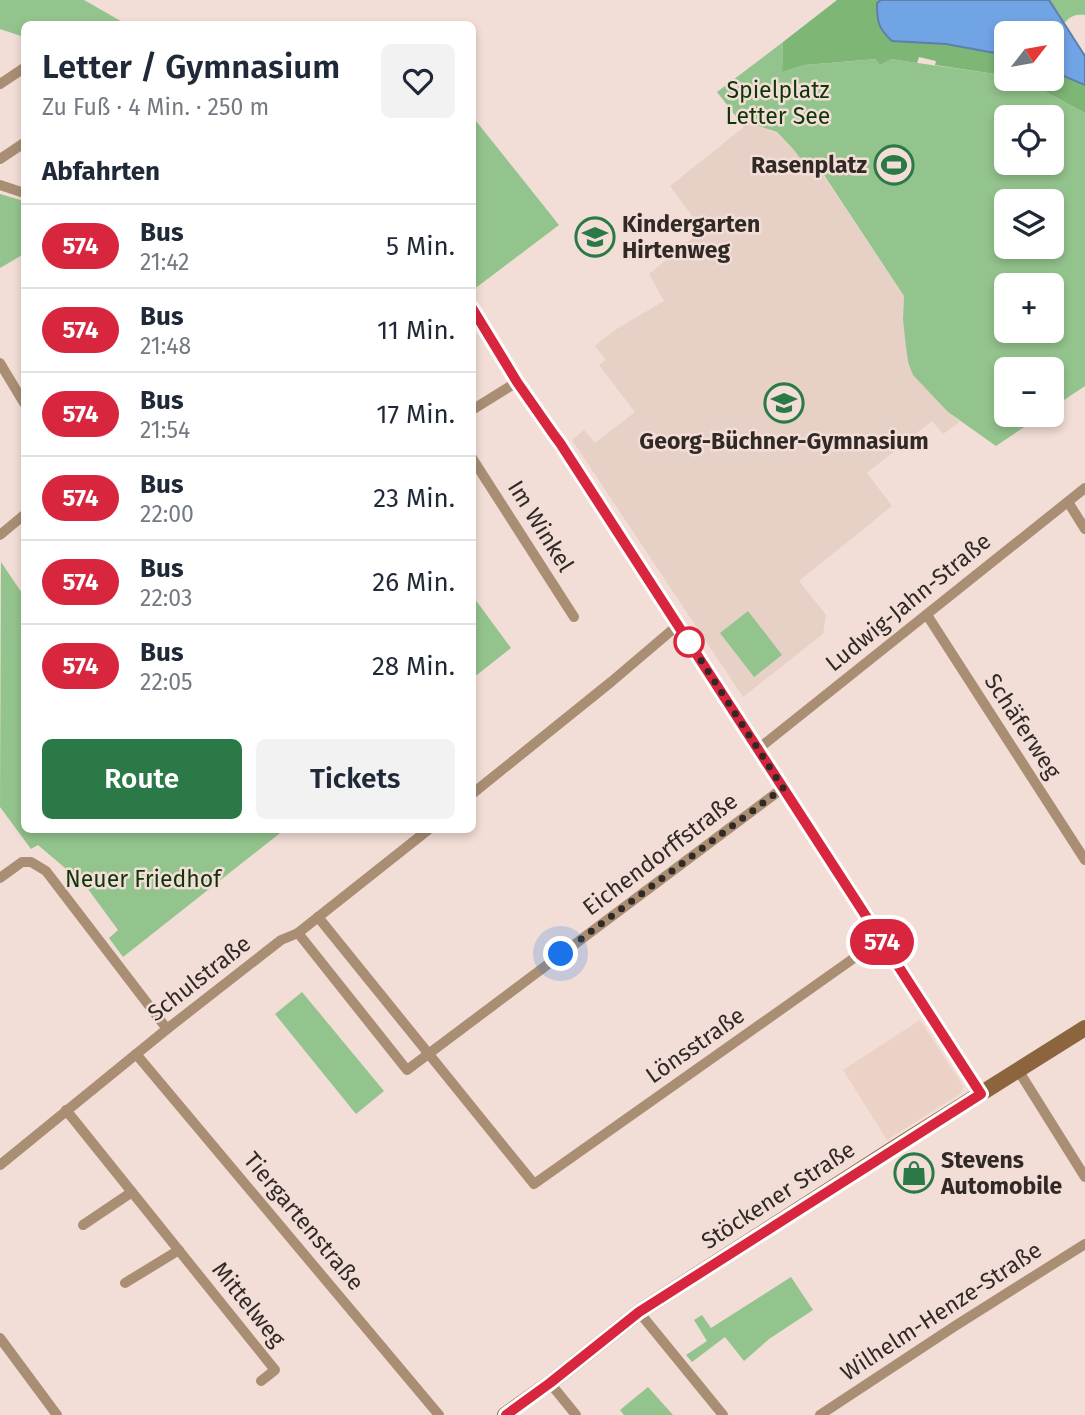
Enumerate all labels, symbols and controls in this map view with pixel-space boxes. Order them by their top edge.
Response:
north arrow [994,21,1064,91]
map controls [994,21,1064,427]
button: heart [381,44,455,118]
text: Letter / Gymnasium [42,47,340,87]
park label: Spielplatz Letter See [726,76,830,130]
text: Zu Fuß · 4 Min. · 250 m [42,93,269,121]
button: locate [994,105,1064,175]
sports icon: Rasenplatz [873,144,915,186]
place label: Rasenplatz [751,151,867,179]
text: Abfahrten [42,156,160,187]
button: layers [994,189,1064,259]
place label: Kindergarten Hirtenweg [622,210,760,264]
school or university icon: Kindergarten Hirtenweg [574,216,616,258]
text: Bus [140,217,183,248]
text: 5 Min. [386,231,455,262]
text: 574 [62,232,99,260]
text: 21:42 [140,248,189,276]
button: + [994,273,1064,343]
text: Bus [140,301,183,332]
text: 11 Min. [377,315,455,346]
text: 574 [62,316,99,344]
text: 21:48 [140,332,191,360]
button: − [994,357,1064,427]
school or university icon: Georg-Büchner-Gymnasium [763,382,805,424]
text: Bus [140,385,183,416]
text: 17 Min. [376,399,455,430]
text: 574 [62,400,99,428]
text: 21:54 [140,416,190,444]
place label: Georg-Büchner-Gymnasium [639,427,929,455]
text: Bus [140,469,183,500]
street label: Im Winkel [502,475,580,577]
text: 23 Min. [373,483,455,514]
text: 574 [62,484,99,512]
text: 22:00 [140,500,194,528]
street label: Ludwig-Jahn-Straße [820,527,996,677]
text: Bus [140,553,183,584]
text: 26 Min. [372,567,455,598]
text: 574 [62,568,99,596]
text: 22:03 [140,584,192,612]
unlabelled marker [674,627,704,657]
text: Bus [140,637,183,668]
text: 28 Min. [372,651,455,682]
text: 574 [62,652,99,680]
text: 22:05 [140,668,193,696]
street label: Schäferweg [979,668,1067,784]
button: Route [42,739,242,819]
button: Tickets [256,739,455,819]
street label: Eichendorffstraße [577,787,743,921]
park label: Neuer Friedhof [65,865,223,893]
line badge: 574 [842,919,922,965]
text: 574 [864,928,900,956]
street label: Schulstraße [142,929,256,1027]
your location [543,936,578,971]
street label: Lönsstraße [640,1001,750,1089]
street label: Stöckener Straße [696,1135,860,1255]
street label: Tiergartenstraße [238,1146,370,1296]
place label: Stevens Automobile [940,1146,1062,1200]
shop icon: Stevens Automobile [893,1152,935,1194]
street label: Wilhelm-Henze-Straße [835,1236,1047,1386]
street label: Mittelweg [206,1256,292,1352]

